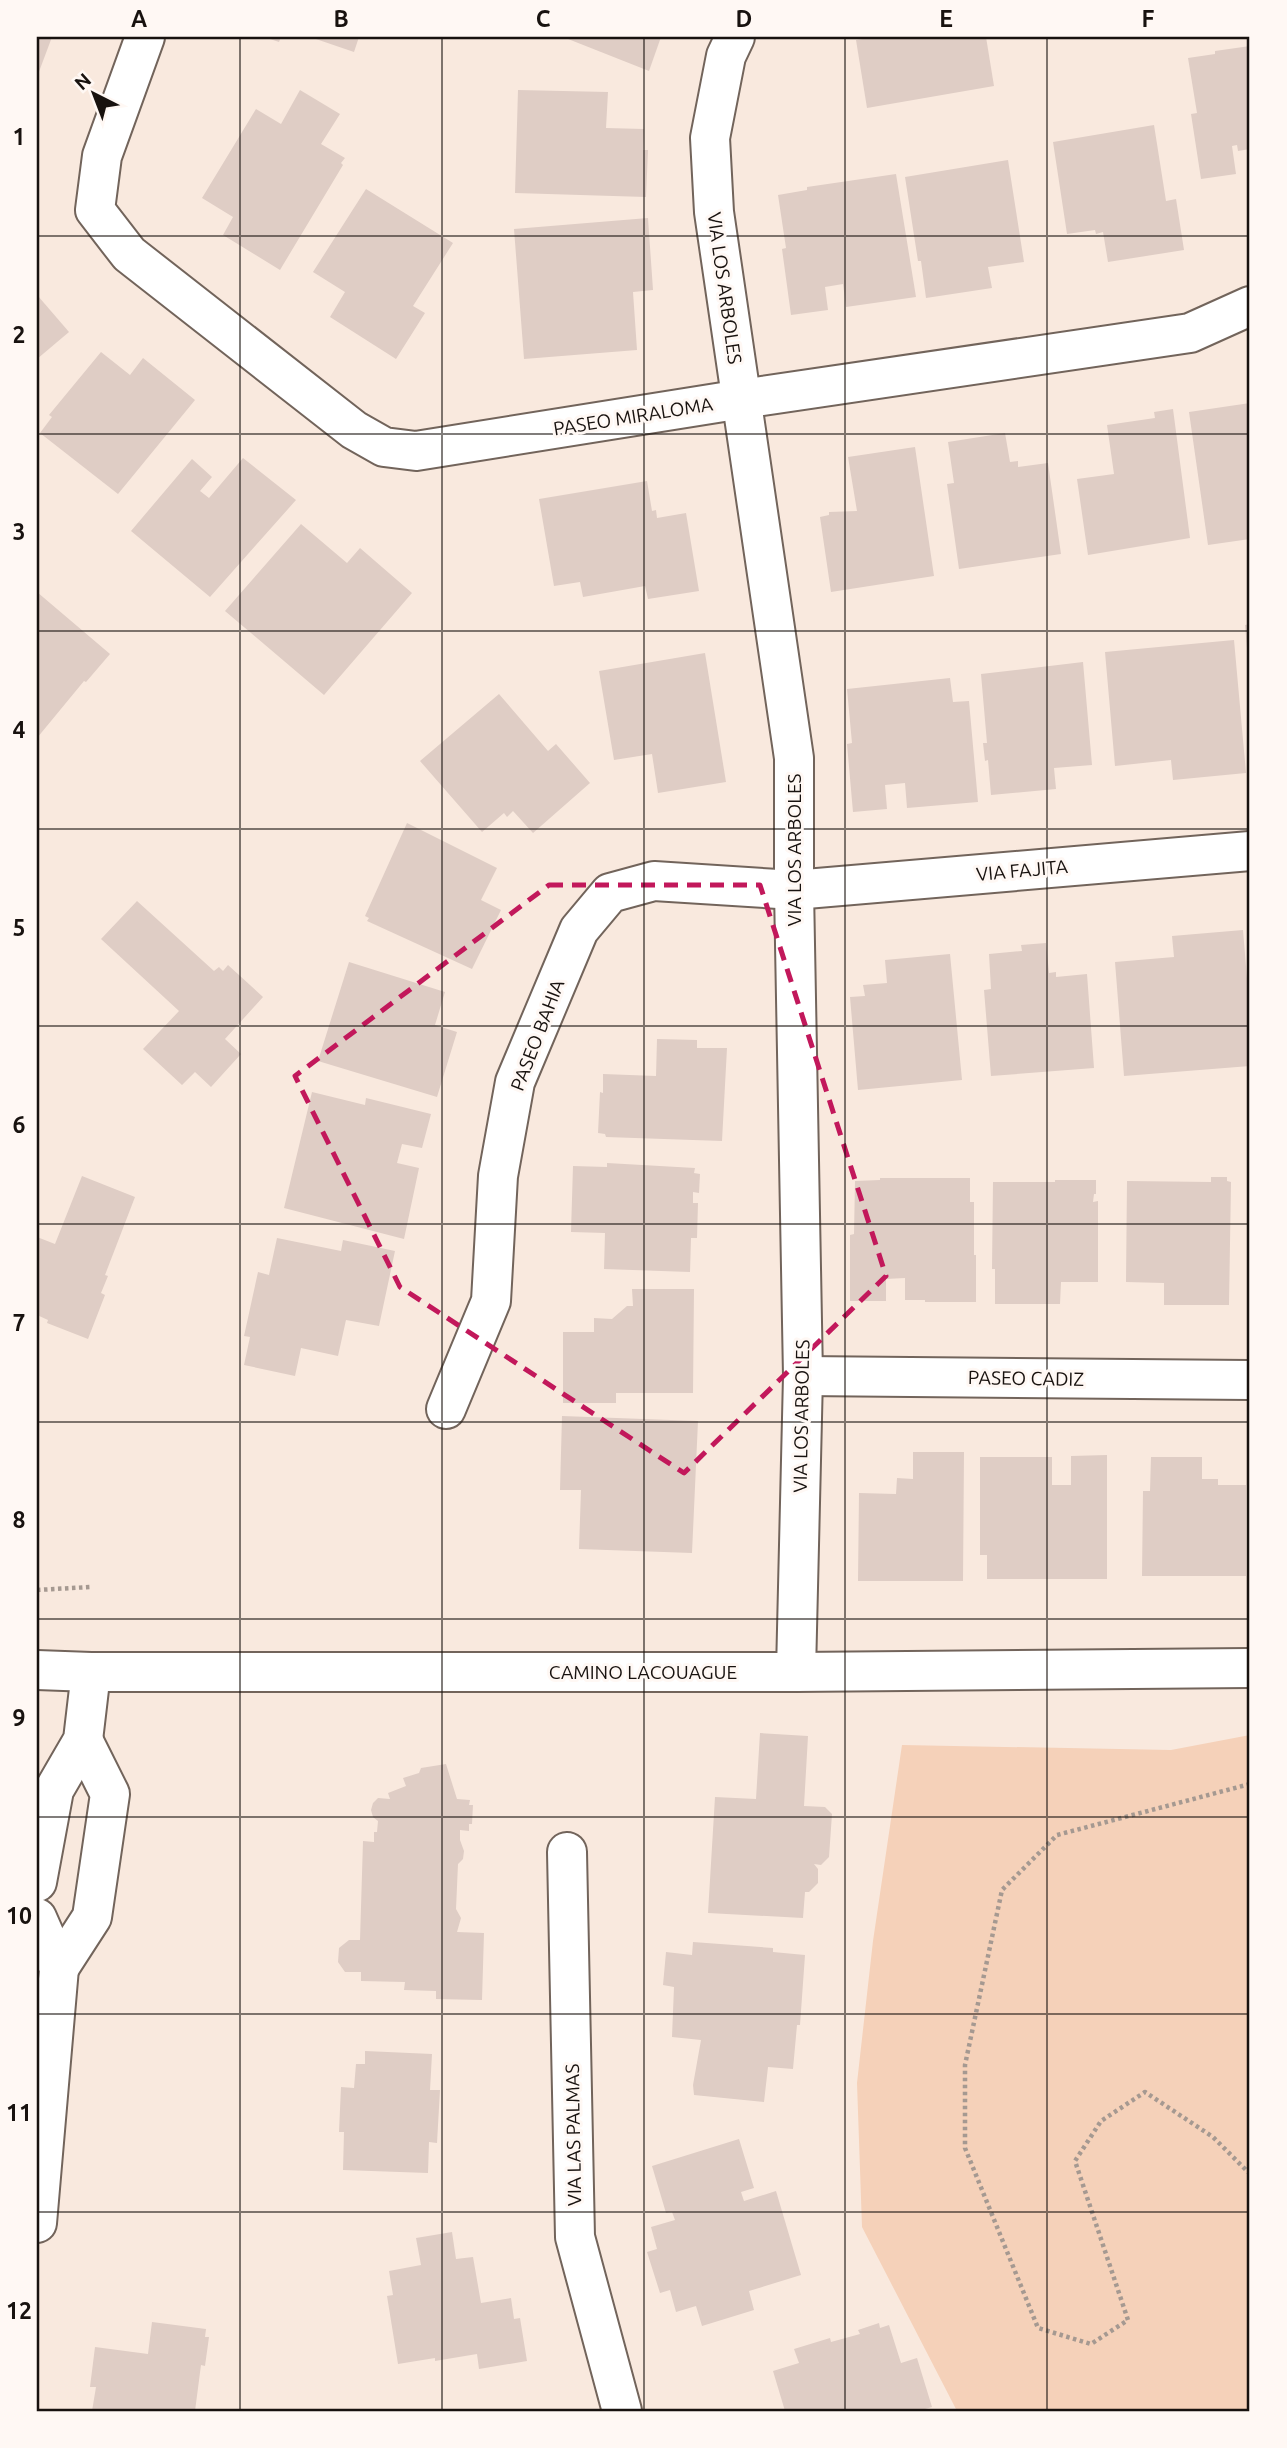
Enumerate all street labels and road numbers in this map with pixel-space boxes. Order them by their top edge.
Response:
street label: VIA LOS ARBOLES [703,211,747,365]
street label: PASEO MIRALOMA [552,392,715,439]
street label: VIA LOS ARBOLES [783,773,805,927]
street label: VIA FAJITA [975,855,1069,885]
street label: PASEO BAHIA [506,976,569,1094]
street label: VIA LOS ARBOLES [789,1339,813,1493]
street label: PASEO CADIZ [968,1366,1084,1390]
street label: CAMINO LACOUAGUE [549,1661,737,1683]
street label: VIA LAS PALMAS [561,2064,585,2206]

